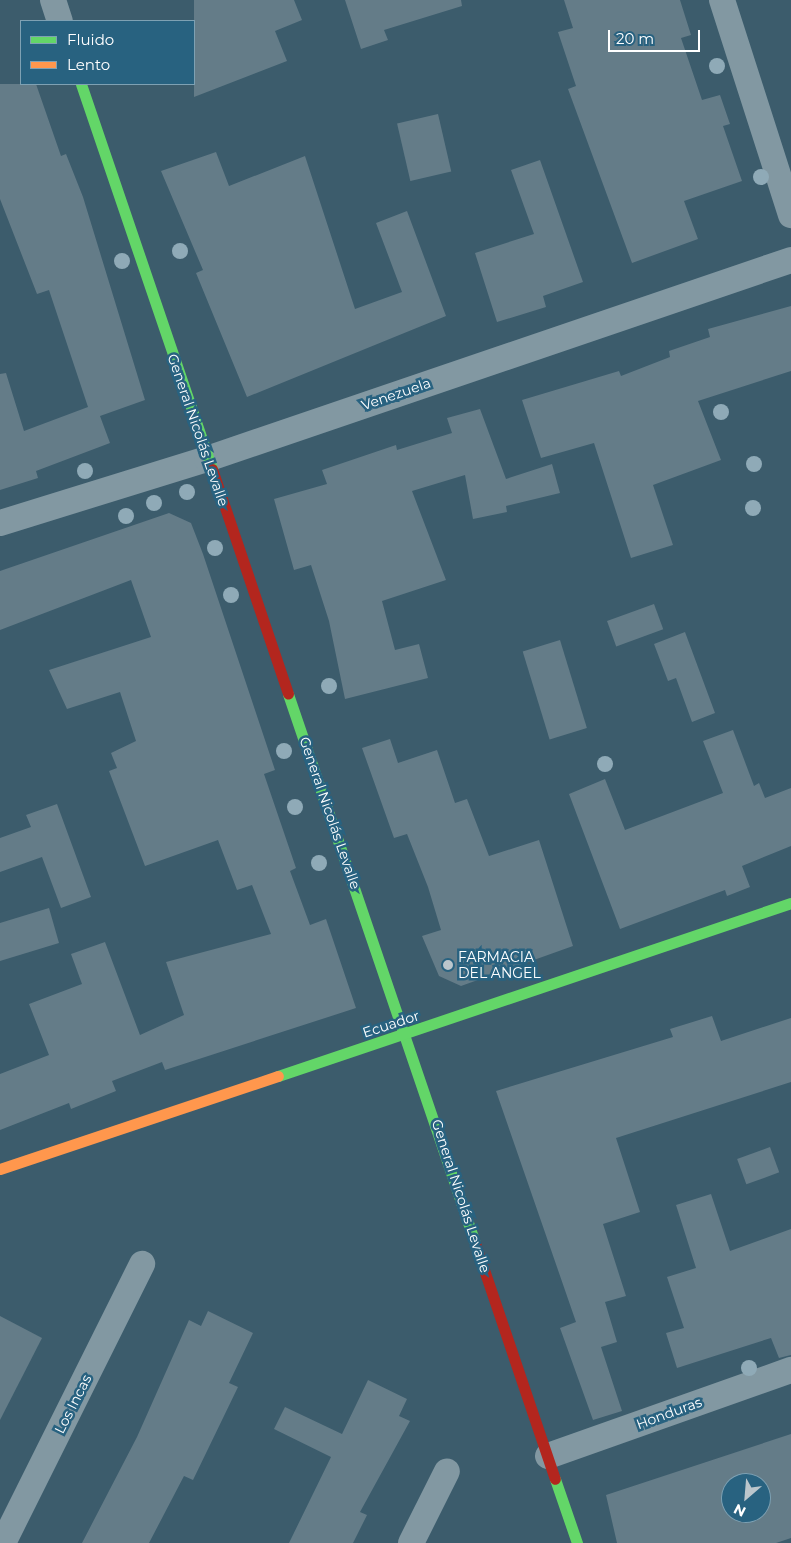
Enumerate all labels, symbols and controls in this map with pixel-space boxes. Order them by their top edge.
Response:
legend [20,20,195,85]
scale bar [611,20,704,52]
text: 20 m [616,29,654,48]
text: Fluido [67,30,114,49]
text: Lento [67,55,110,74]
street label: General Nicolás Levalle [164,352,232,508]
street label: Venezuela [359,374,433,414]
street label: General Nicolás Levalle [296,735,364,891]
place label: FARMACIA DEL ANGEL [458,949,541,982]
marker: FARMACIA DEL ANGEL [442,959,454,971]
street label: Ecuador [360,1007,422,1041]
street label: General Nicolás Levalle [428,1117,494,1275]
street label: Los Incas [51,1372,95,1436]
street label: Honduras [634,1393,704,1433]
north arrow [721,1473,771,1523]
text: N [731,1500,749,1521]

